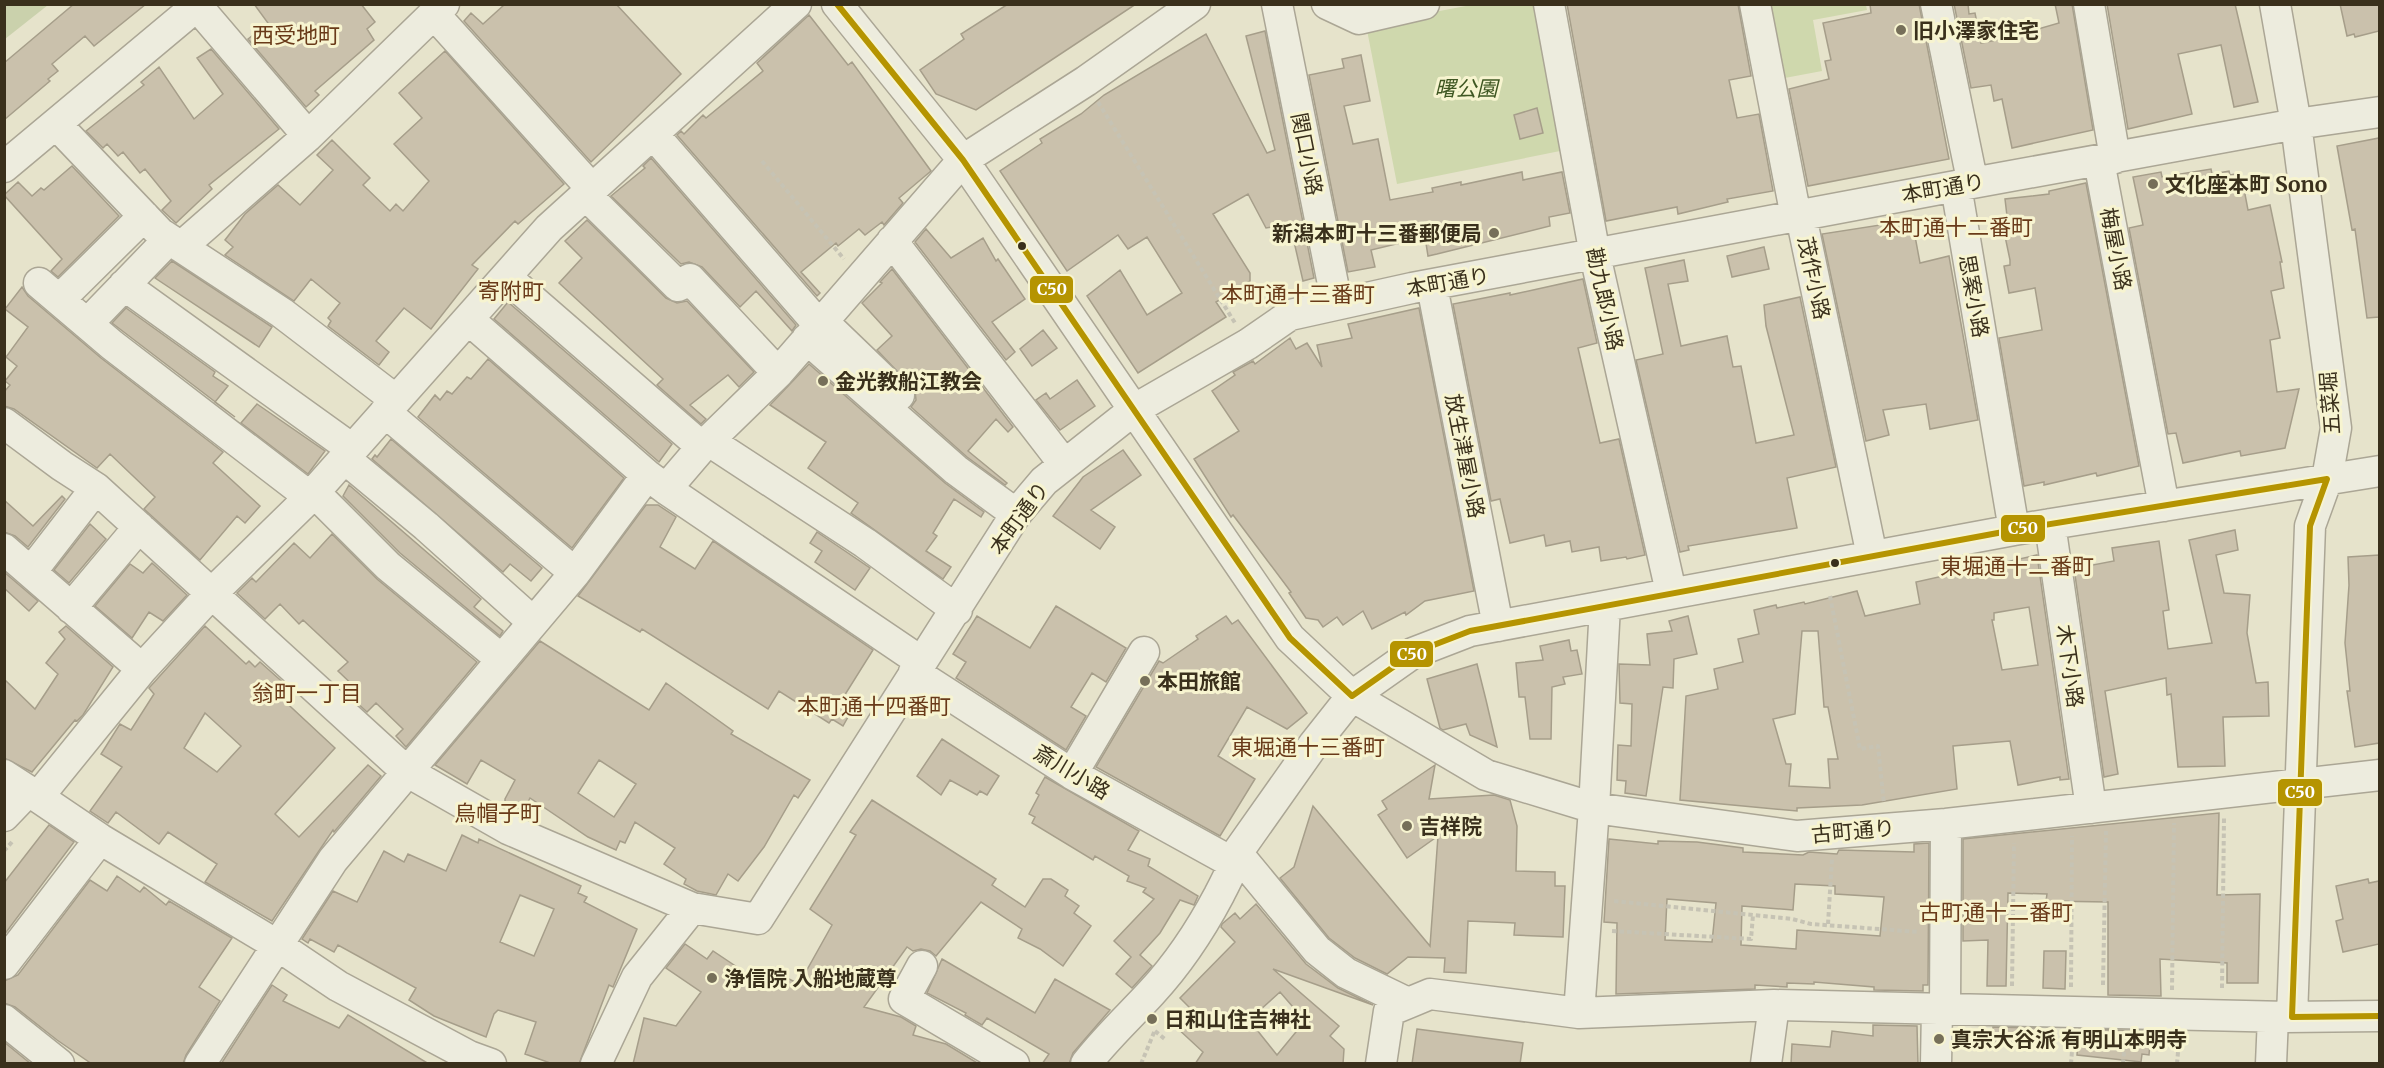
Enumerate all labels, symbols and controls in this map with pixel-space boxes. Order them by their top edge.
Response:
place label: 旧小澤家住宅 [1913,17,2039,44]
district label: 西受地町 [252,21,340,49]
marker: 旧小澤家住宅 [1894,23,1908,37]
park label: 曙公園 [1435,75,1500,102]
street label: 関口小路 [1286,110,1328,198]
street label: 本町通り [1899,167,1987,209]
place label: 文化座本町 Sono [2165,171,2327,198]
marker: 文化座本町 Sono [2146,177,2160,191]
street label: 梅屋小路 [2095,205,2137,293]
district label: 本町通十二番町 [1879,213,2033,241]
place label: 新潟本町十三番郵便局 [1272,220,1482,247]
marker: 新潟本町十三番郵便局 [1487,226,1501,240]
street label: 茂作小路 [1792,234,1836,322]
unlabelled marker [1016,240,1028,252]
street label: 勘九郎小路 [1581,245,1629,353]
street label: 思案小路 [1953,252,1995,340]
street label: 本町通り [1404,261,1492,303]
line badge: C50 [1029,275,1074,304]
district label: 寄附町 [478,277,544,305]
text: C50 [1037,279,1067,299]
district label: 本町通十三番町 [1221,280,1375,308]
place label: 金光教船江教会 [835,368,982,395]
street label: 五菜堀 [2314,371,2346,435]
marker: 金光教船江教会 [816,374,830,388]
street label: 放生津屋小路 [1440,392,1490,520]
street label: 本町通り [983,476,1055,560]
line badge: C50 [2000,514,2046,543]
text: C50 [2008,518,2038,538]
district label: 東堀通十二番町 [1940,552,2094,580]
unlabelled marker [1829,557,1841,569]
street label: 木下小路 [2051,623,2089,709]
line badge: C50 [1389,640,1434,668]
text: C50 [1397,644,1427,664]
place label: 本田旅館 [1157,668,1241,695]
marker: 本田旅館 [1138,674,1152,688]
district label: 翁町一丁目 [252,679,362,707]
district label: 本町通十四番町 [797,692,951,720]
district label: 東堀通十三番町 [1231,733,1385,761]
street label: 斎川小路 [1029,739,1115,805]
line badge: C50 [2277,778,2323,807]
text: C50 [2285,782,2315,802]
district label: 烏帽子町 [454,799,542,827]
place label: 吉祥院 [1419,813,1482,840]
street label: 古町通り [1810,814,1896,848]
marker: 吉祥院 [1400,819,1414,833]
district label: 古町通十二番町 [1919,898,2073,926]
place label: 浄信院 入船地蔵尊 [724,965,897,992]
marker: 浄信院 入船地蔵尊 [705,971,719,985]
place label: 日和山住吉神社 [1164,1006,1311,1033]
marker: 日和山住吉神社 [1145,1012,1159,1026]
place label: 真宗大谷派 有明山本明寺 [1951,1026,2187,1053]
marker: 真宗大谷派 有明山本明寺 [1932,1032,1946,1046]

